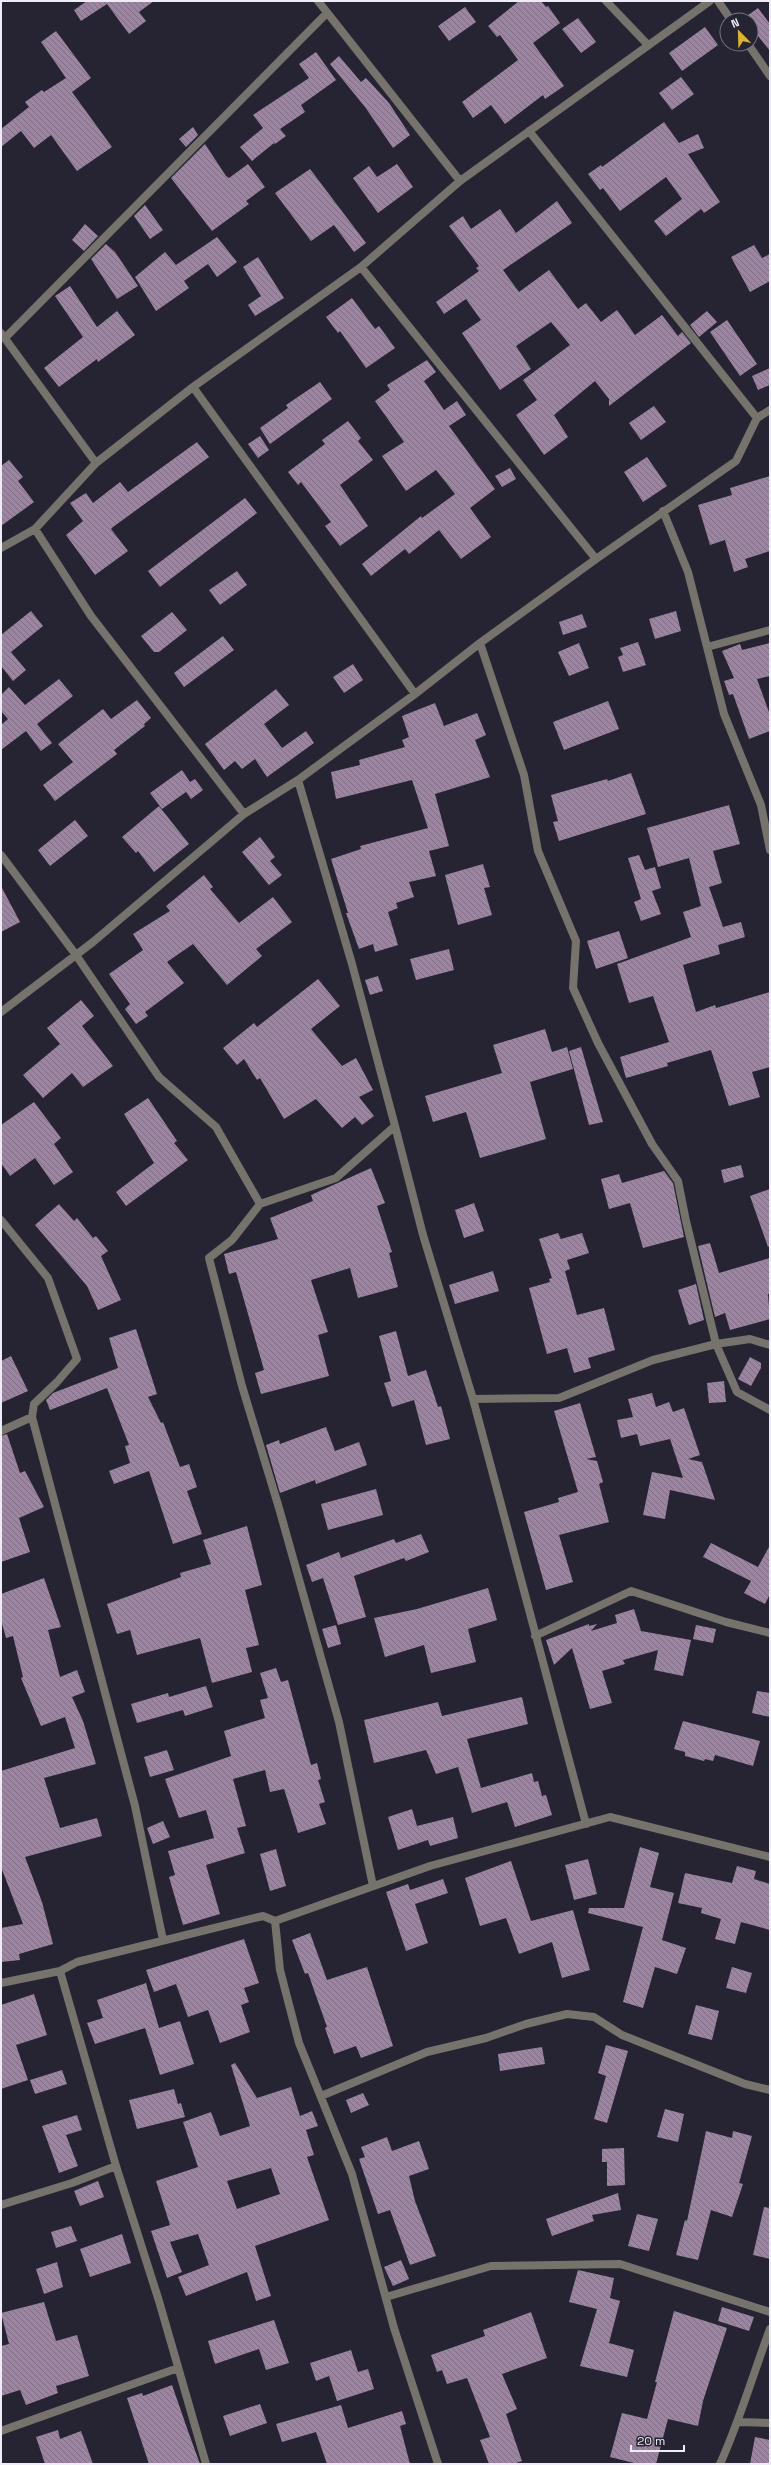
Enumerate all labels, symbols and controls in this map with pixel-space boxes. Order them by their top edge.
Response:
north arrow [719,12,759,52]
text: N [729,15,741,31]
scale bar [631,2427,684,2453]
text: 20 m [637,2433,665,2449]

